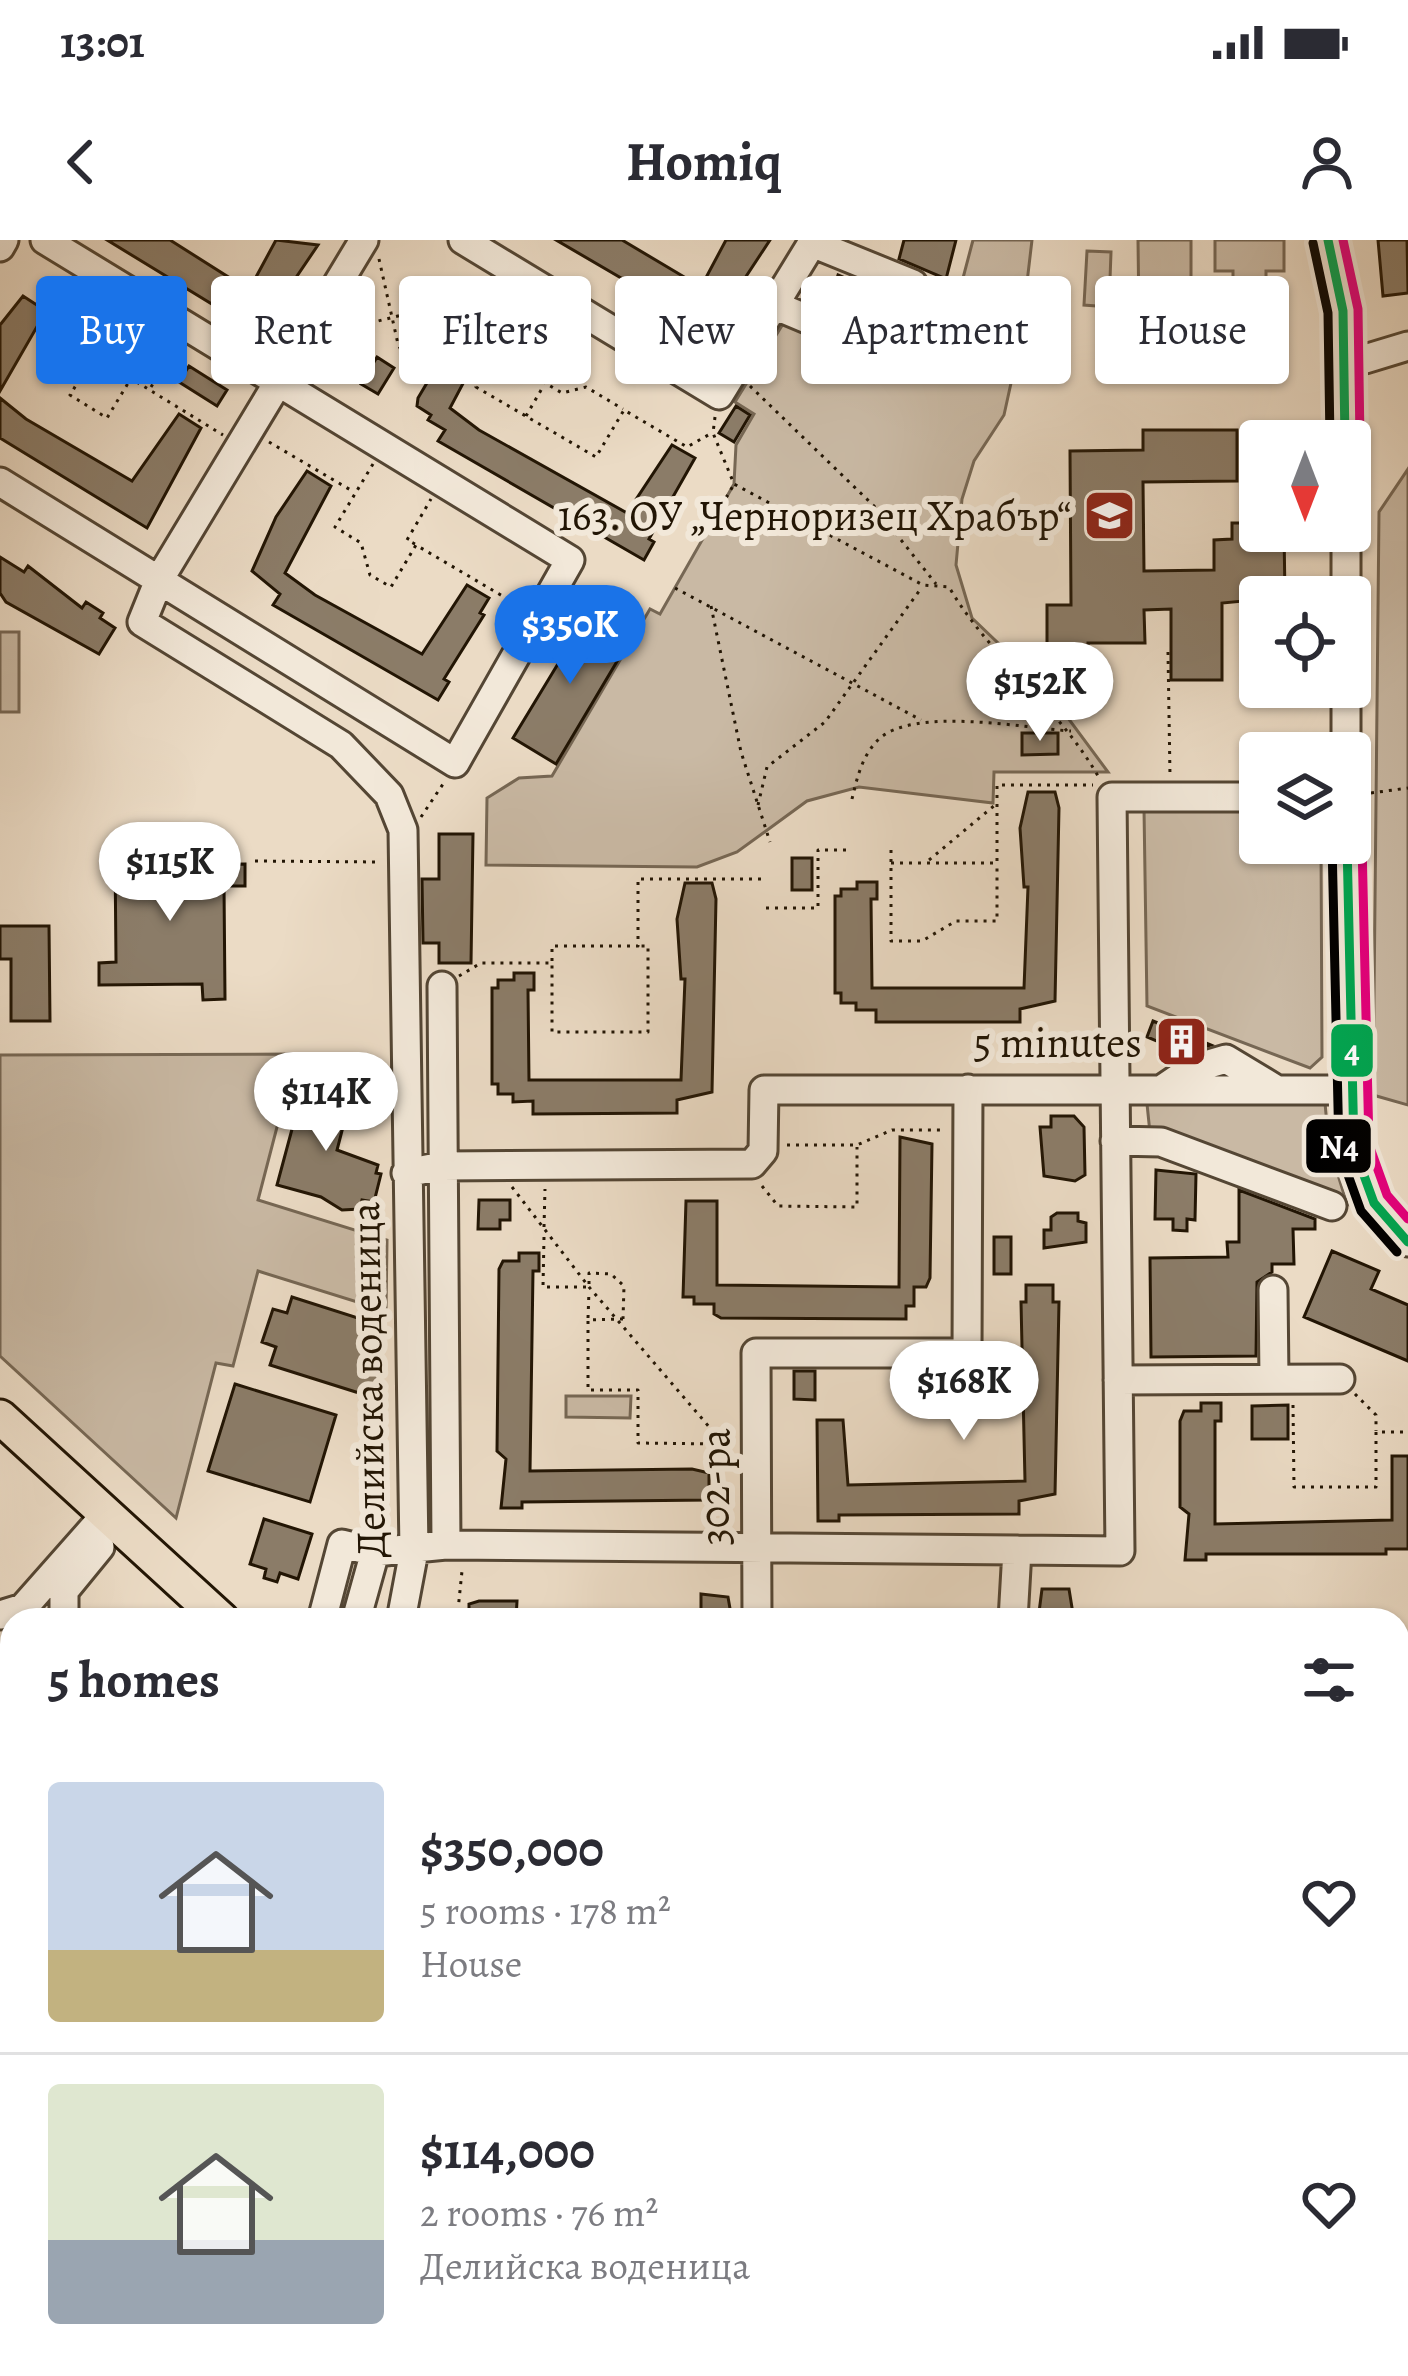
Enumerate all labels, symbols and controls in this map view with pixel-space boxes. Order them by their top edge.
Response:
text: 13:01 [60,11,145,73]
text: Homiq [626,125,782,199]
icon: back [48,129,114,195]
icon: person [1294,129,1360,195]
chip: Buy [36,276,187,384]
chip: Rent [211,276,375,384]
chip: Filters [399,276,591,384]
chip: New [615,276,777,384]
chip: Apartment [801,276,1071,384]
chip: House [1095,276,1289,384]
north arrow [1239,420,1371,552]
map controls [1239,420,1371,864]
place label: 163. ОУ „Черноризец Храбър“ [558,487,1071,544]
school or university icon: 163. ОУ „Черноризец Храбър“ [1082,487,1138,543]
button: locate [1239,576,1371,708]
pin: $350K [486,585,654,687]
text: $350K [522,597,618,650]
pin: $152K [956,642,1124,744]
text: $152K [993,654,1087,707]
button: layers [1239,732,1371,864]
pin: $115K [86,822,254,924]
text: $115K [126,834,214,887]
place label: 5 minutes [974,1014,1142,1071]
building icon: 5 minutes [1153,1014,1209,1070]
line badge: 4 [1329,1022,1375,1079]
text: 4 [1344,1028,1360,1073]
pin: $114K [242,1052,410,1154]
text: $114K [281,1064,371,1117]
line badge: N4 [1304,1117,1373,1175]
text: N4 [1319,1124,1359,1169]
street label: Делийска воденица [336,1201,399,1558]
pin: $168K [880,1341,1048,1443]
text: $168K [917,1353,1011,1406]
street label: 302-ра [686,1428,743,1546]
text: 5 homes [48,1645,220,1715]
icon: filters [1296,1647,1362,1713]
text: $350,000 [420,1814,604,1884]
icon: home [144,1830,288,1974]
icon: heart [1296,1869,1362,1935]
text: 5 rooms · 178 m² [420,1884,671,1937]
text: House [420,1937,522,1990]
text: $114,000 [420,2116,595,2186]
icon: home [144,2132,288,2276]
icon: heart [1296,2171,1362,2237]
text: 2 rooms · 76 m² [420,2186,658,2239]
text: Делийска воденица [420,2239,750,2292]

